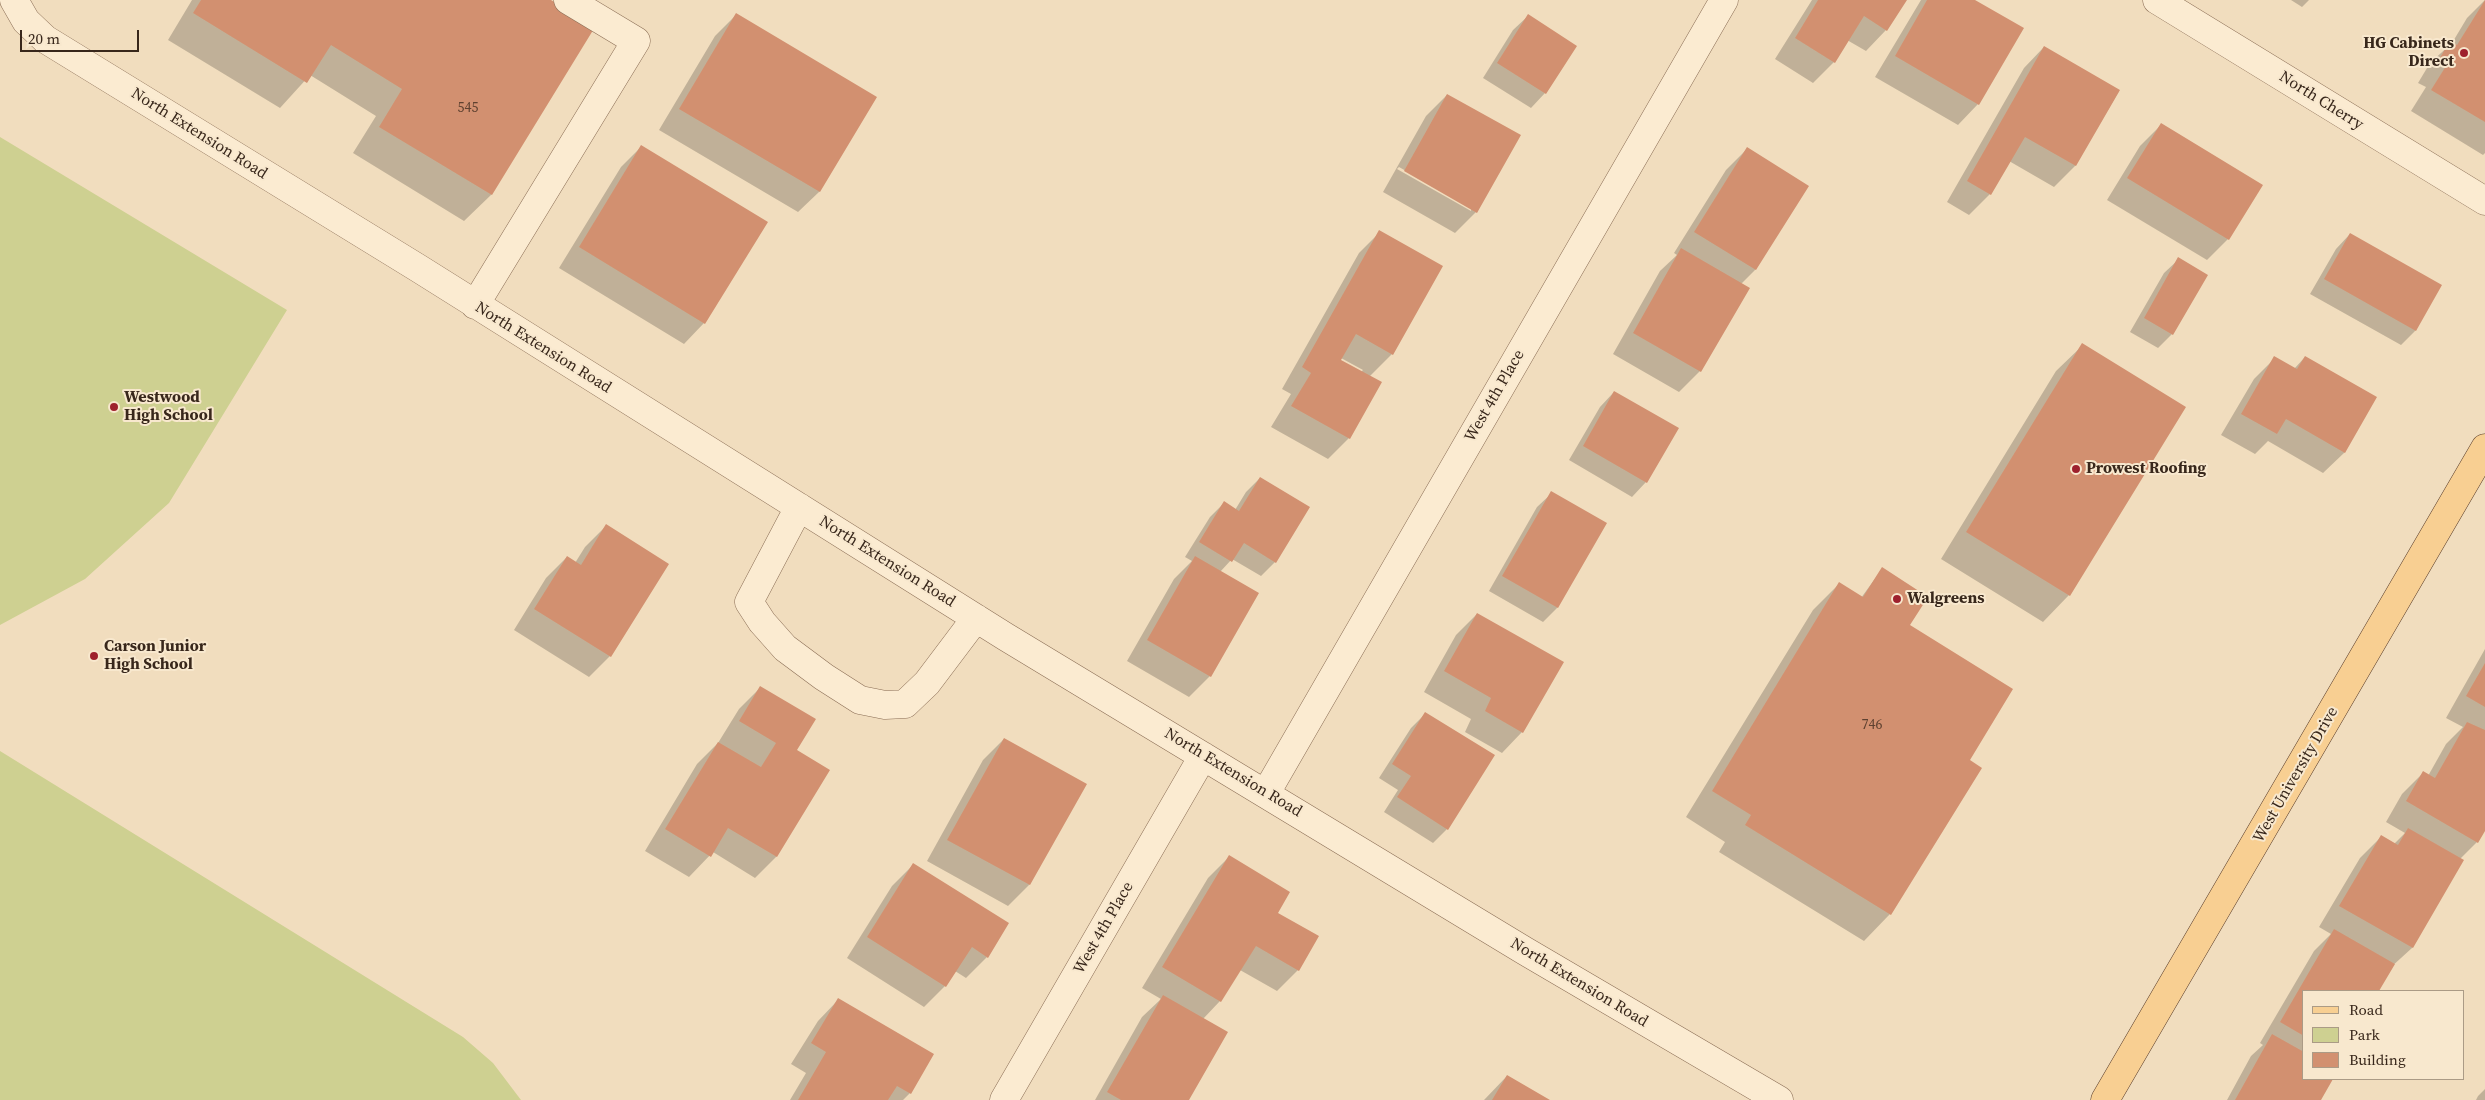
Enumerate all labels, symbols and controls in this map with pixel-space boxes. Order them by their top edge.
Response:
scale bar [22,20,141,52]
text: 20 m [28,28,60,49]
place label: HG Cabinets Direct [2363,34,2454,72]
marker: HG Cabinets Direct [2458,47,2470,59]
street label: North Cherry [2275,67,2367,135]
street label: North Extension Road [127,84,271,184]
house number: 545 [458,100,478,116]
street label: North Extension Road [471,298,615,398]
street label: West 4th Place [1461,347,1529,445]
place label: Westwood High School [124,388,213,426]
marker: Westwood High School [108,401,120,413]
place label: Prowest Roofing [2086,459,2206,479]
marker: Prowest Roofing [2070,463,2082,475]
street label: North Extension Road [815,512,959,612]
place label: Walgreens [1907,589,1985,609]
marker: Walgreens [1891,593,1903,605]
place label: Carson Junior High School [104,637,206,675]
marker: Carson Junior High School [88,650,100,662]
street label: West University Drive [2249,704,2343,846]
house number: 746 [1862,717,1882,733]
street label: North Extension Road [1161,724,1305,822]
street label: West 4th Place [1070,879,1138,977]
street label: North Extension Road [1507,934,1651,1032]
legend [2302,990,2465,1080]
text: Road [2349,999,2383,1020]
text: Park [2349,1024,2380,1045]
text: Building [2349,1049,2406,1070]

